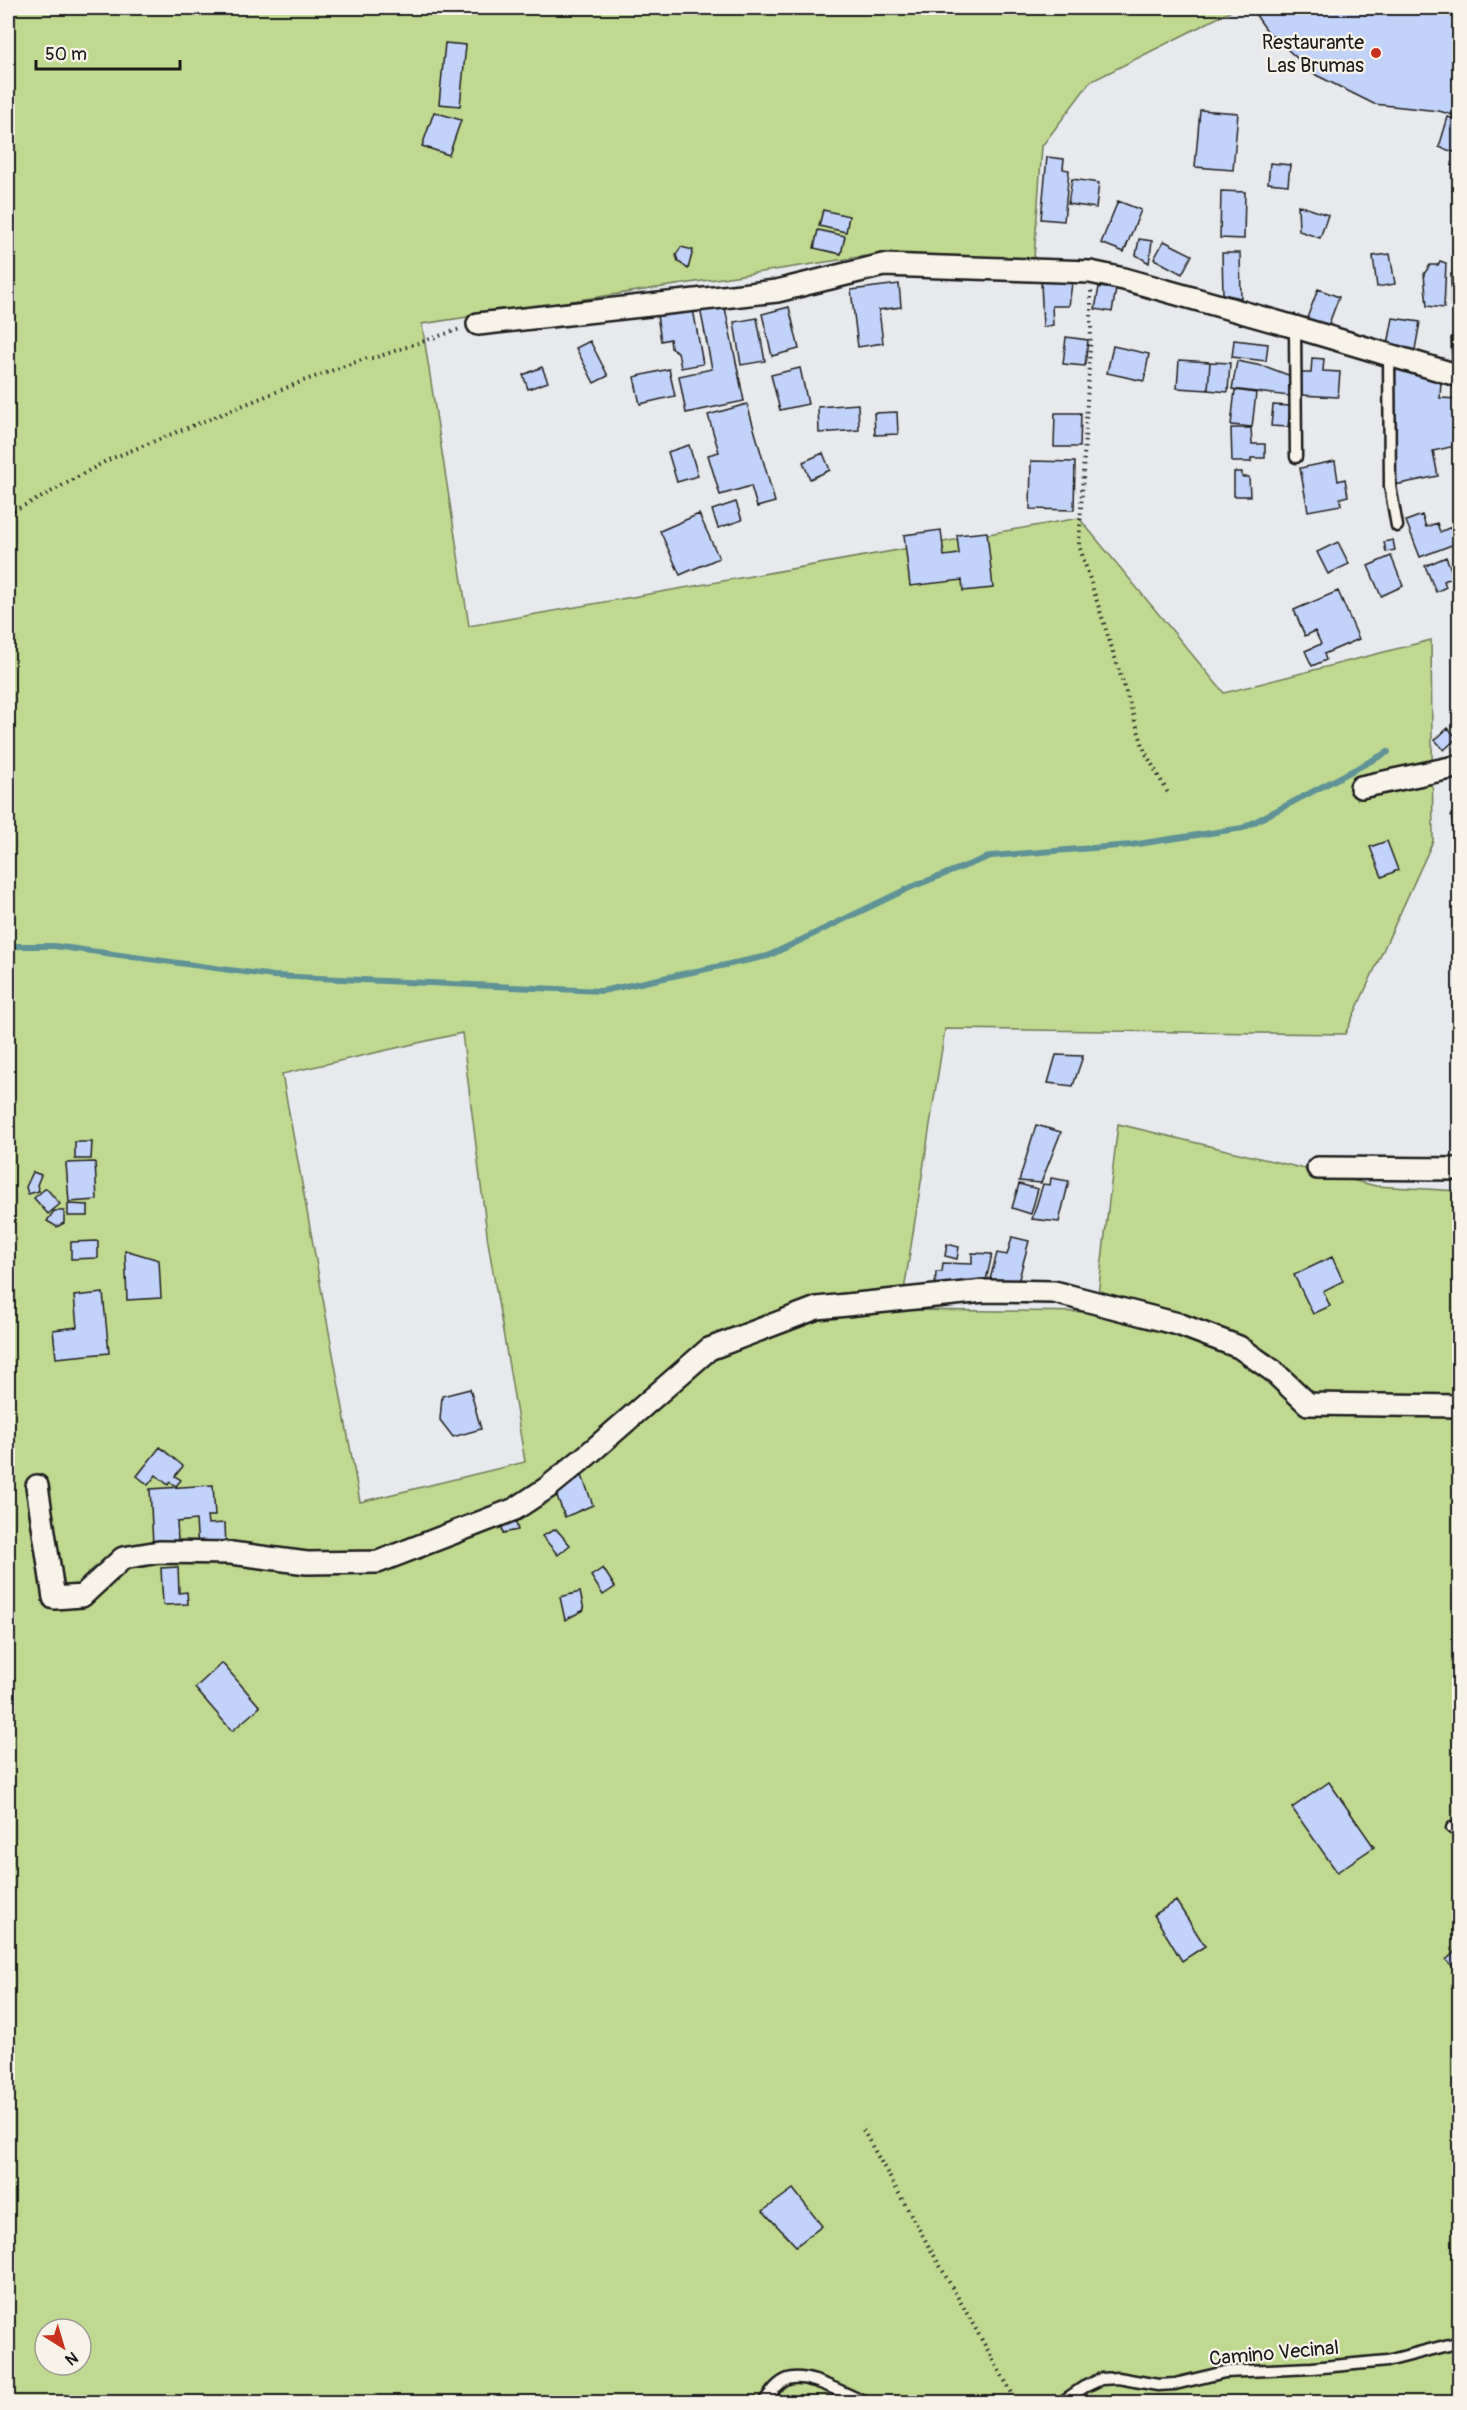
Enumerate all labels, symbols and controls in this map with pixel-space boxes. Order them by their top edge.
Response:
place label: Restaurante Las Brumas [1262,30,1364,78]
scale bar [36,33,180,71]
text: 50 m [45,43,87,66]
marker: Restaurante Las Brumas [1369,46,1383,60]
north arrow [33,2317,93,2377]
street label: Camino Vecinal [1208,2335,1340,2371]
text: N [61,2347,82,2370]

